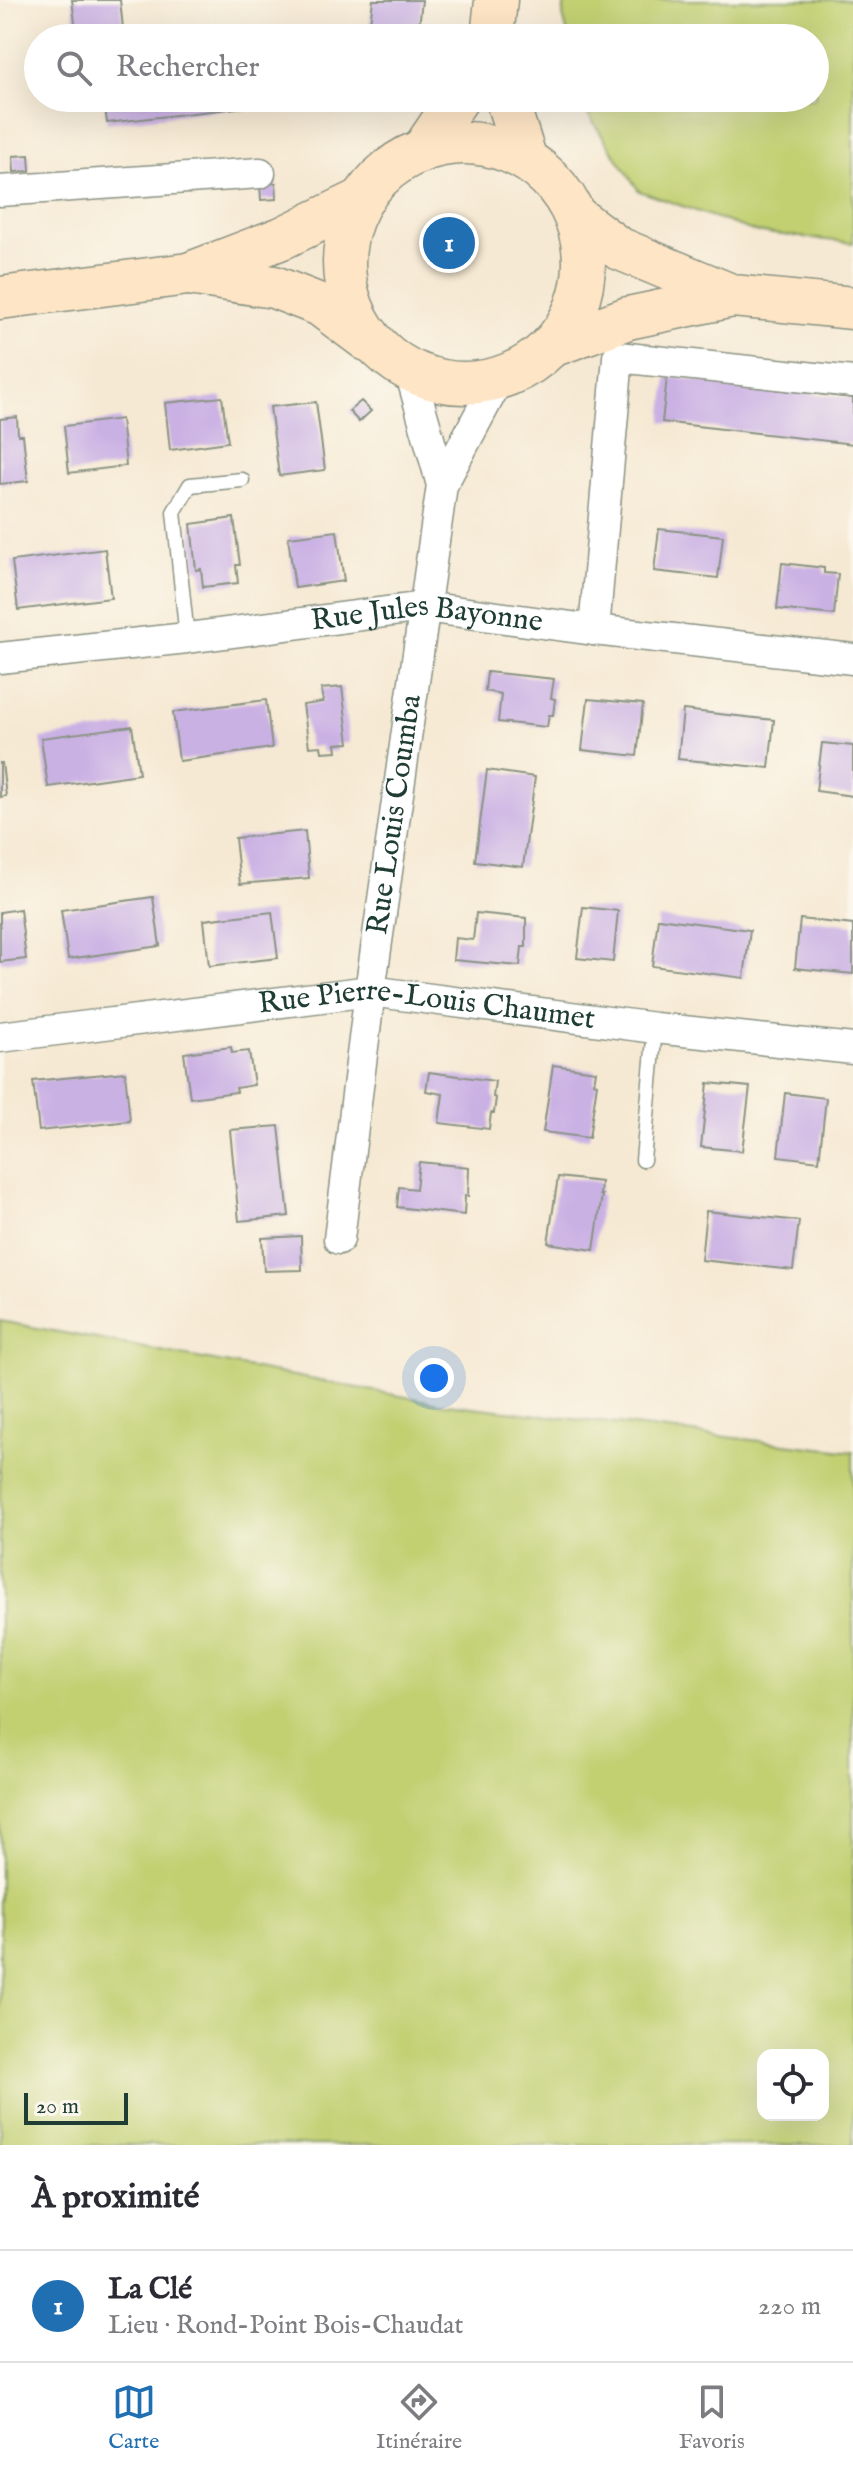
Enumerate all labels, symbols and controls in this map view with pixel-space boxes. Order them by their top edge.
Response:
search box [24,24,829,112]
icon: search [52,46,96,90]
text: Rechercher [116,49,260,87]
pin: 1 [423,213,475,273]
street label: Rue Jules Bayonne [309,588,545,642]
street label: Rue Louis Coumba [359,692,431,937]
street label: Rue Pierre-Louis Chaumet [256,972,597,1039]
your location [414,1358,454,1398]
map controls [757,2049,829,2121]
button: locate [757,2049,829,2121]
scale bar [24,2089,128,2125]
text: 20 m [36,2093,79,2121]
text: À proximité [32,2176,199,2219]
text: La Clé [108,2271,192,2309]
text: 1 [53,2290,63,2323]
text: 220 m [758,2290,821,2323]
text: Lieu · Rond-Point Bois-Chaudat [108,2309,463,2342]
tab: Carte [108,2380,159,2456]
tab: Itinéraire [376,2380,462,2456]
tab: Favoris [679,2380,745,2456]

